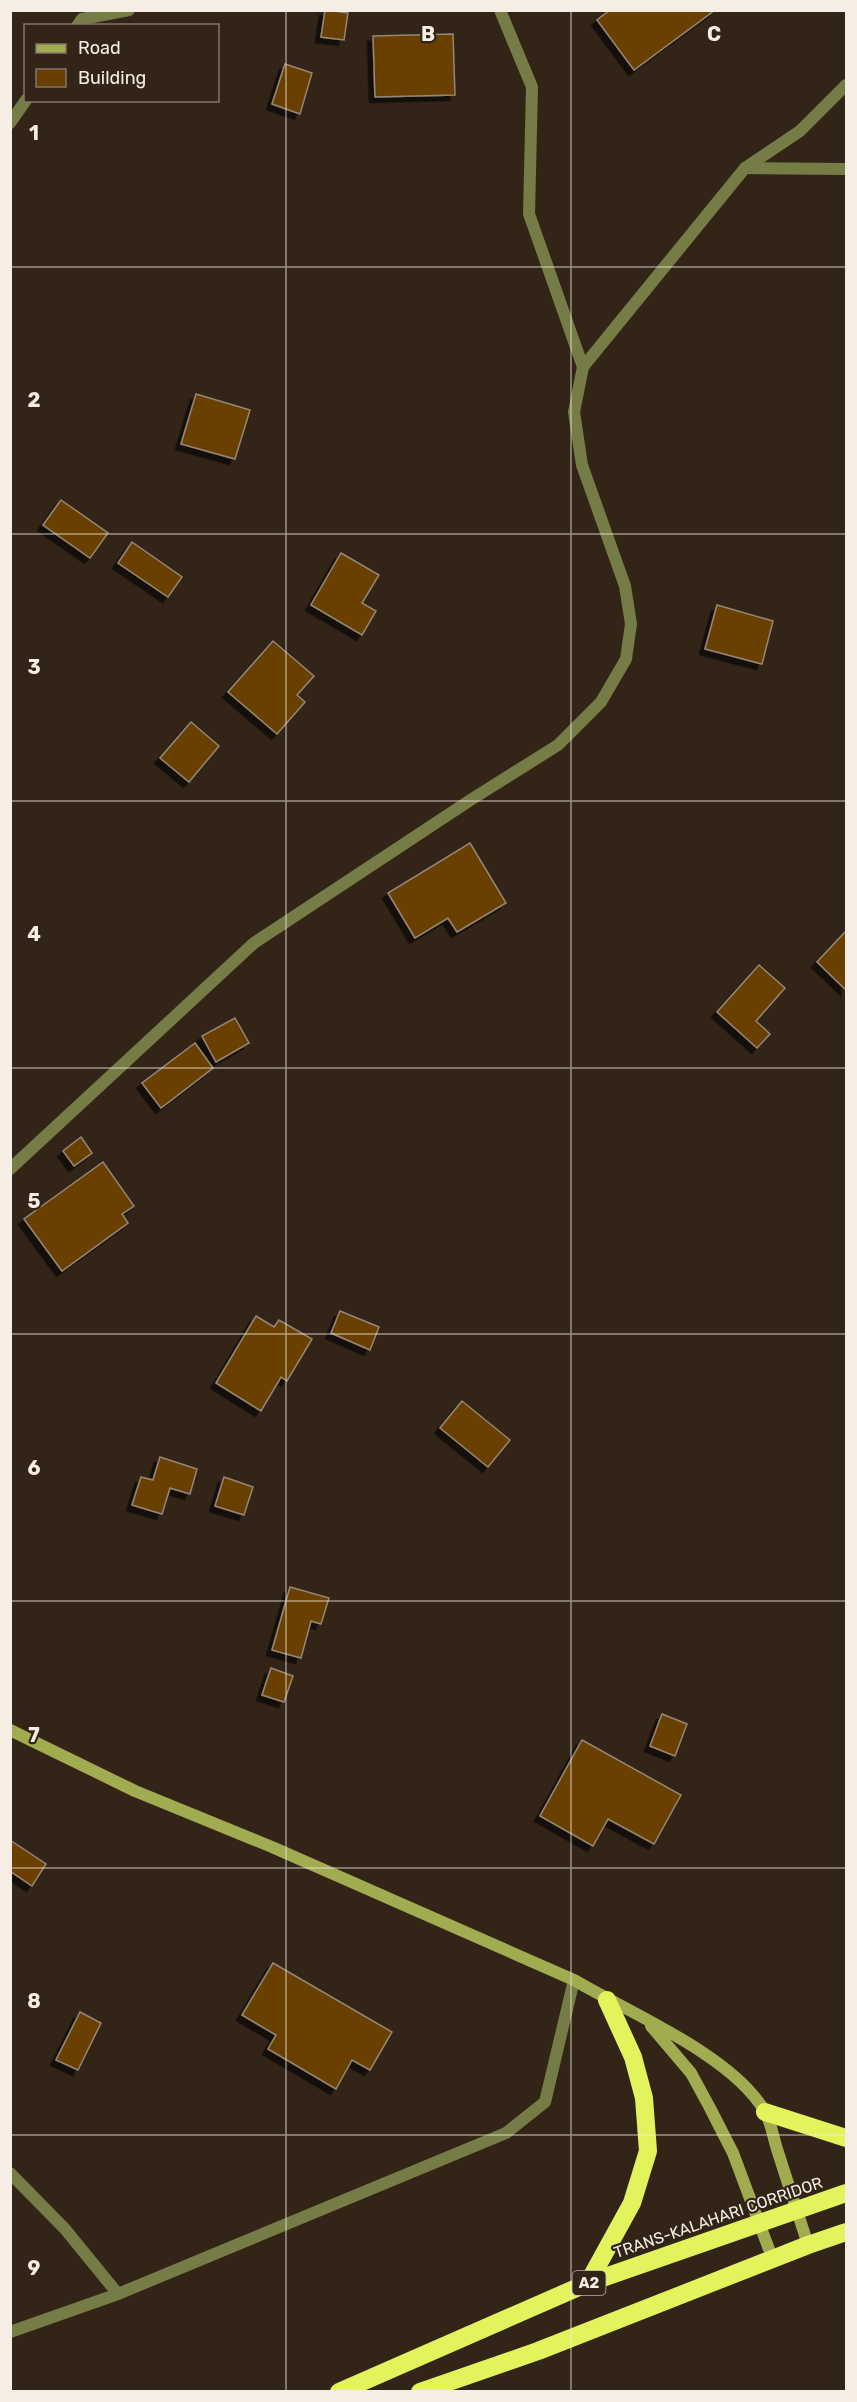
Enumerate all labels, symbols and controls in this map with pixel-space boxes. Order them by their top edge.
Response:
text: B [421,22,435,46]
text: C [707,22,721,46]
legend [24,24,219,102]
text: Road [78,37,121,59]
text: Building [78,67,146,89]
text: 1 [29,121,39,145]
text: 2 [28,388,41,412]
text: 3 [27,655,41,679]
text: 4 [27,922,41,946]
text: 5 [28,1189,41,1213]
text: 6 [27,1456,41,1480]
text: 7 [28,1723,40,1747]
text: 8 [27,1989,41,2013]
street label: TRANS-KALAHARI CORRIDOR [611,2173,825,2262]
text: 9 [28,2256,41,2280]
road number: A2 [572,2271,606,2295]

